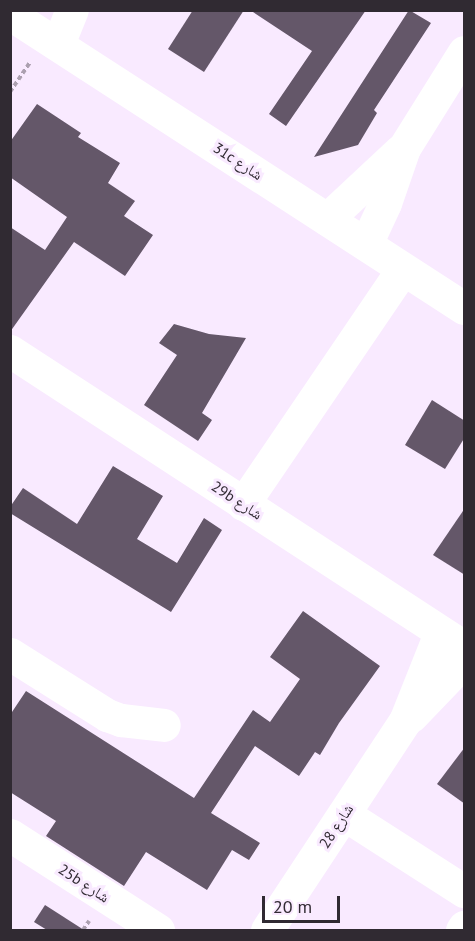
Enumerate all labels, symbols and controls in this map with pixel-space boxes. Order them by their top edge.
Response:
street label: 31c شارع [210,138,266,184]
street label: 29b شارع [208,477,266,523]
street label: شارع 28 [315,801,357,851]
street label: 25b شارع [55,860,113,906]
scale bar [265,884,343,922]
text: 20 m [273,895,312,918]

